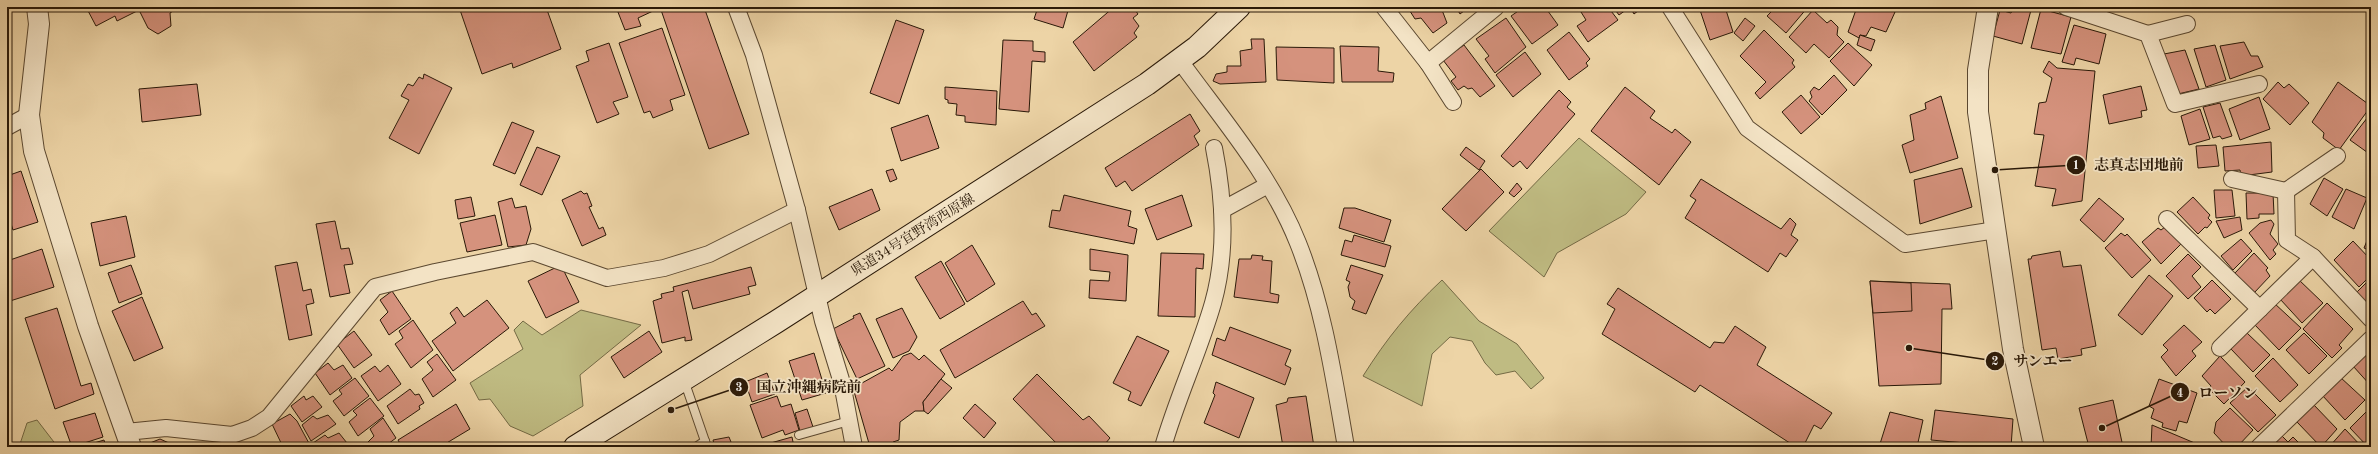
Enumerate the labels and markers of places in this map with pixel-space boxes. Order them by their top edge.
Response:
callout: 志真志団地前 [2066,152,2192,179]
callout: サンエー [1985,347,2081,374]
callout: 国立沖縄病院前 [729,373,870,400]
callout: ローソン [2170,379,2266,406]

